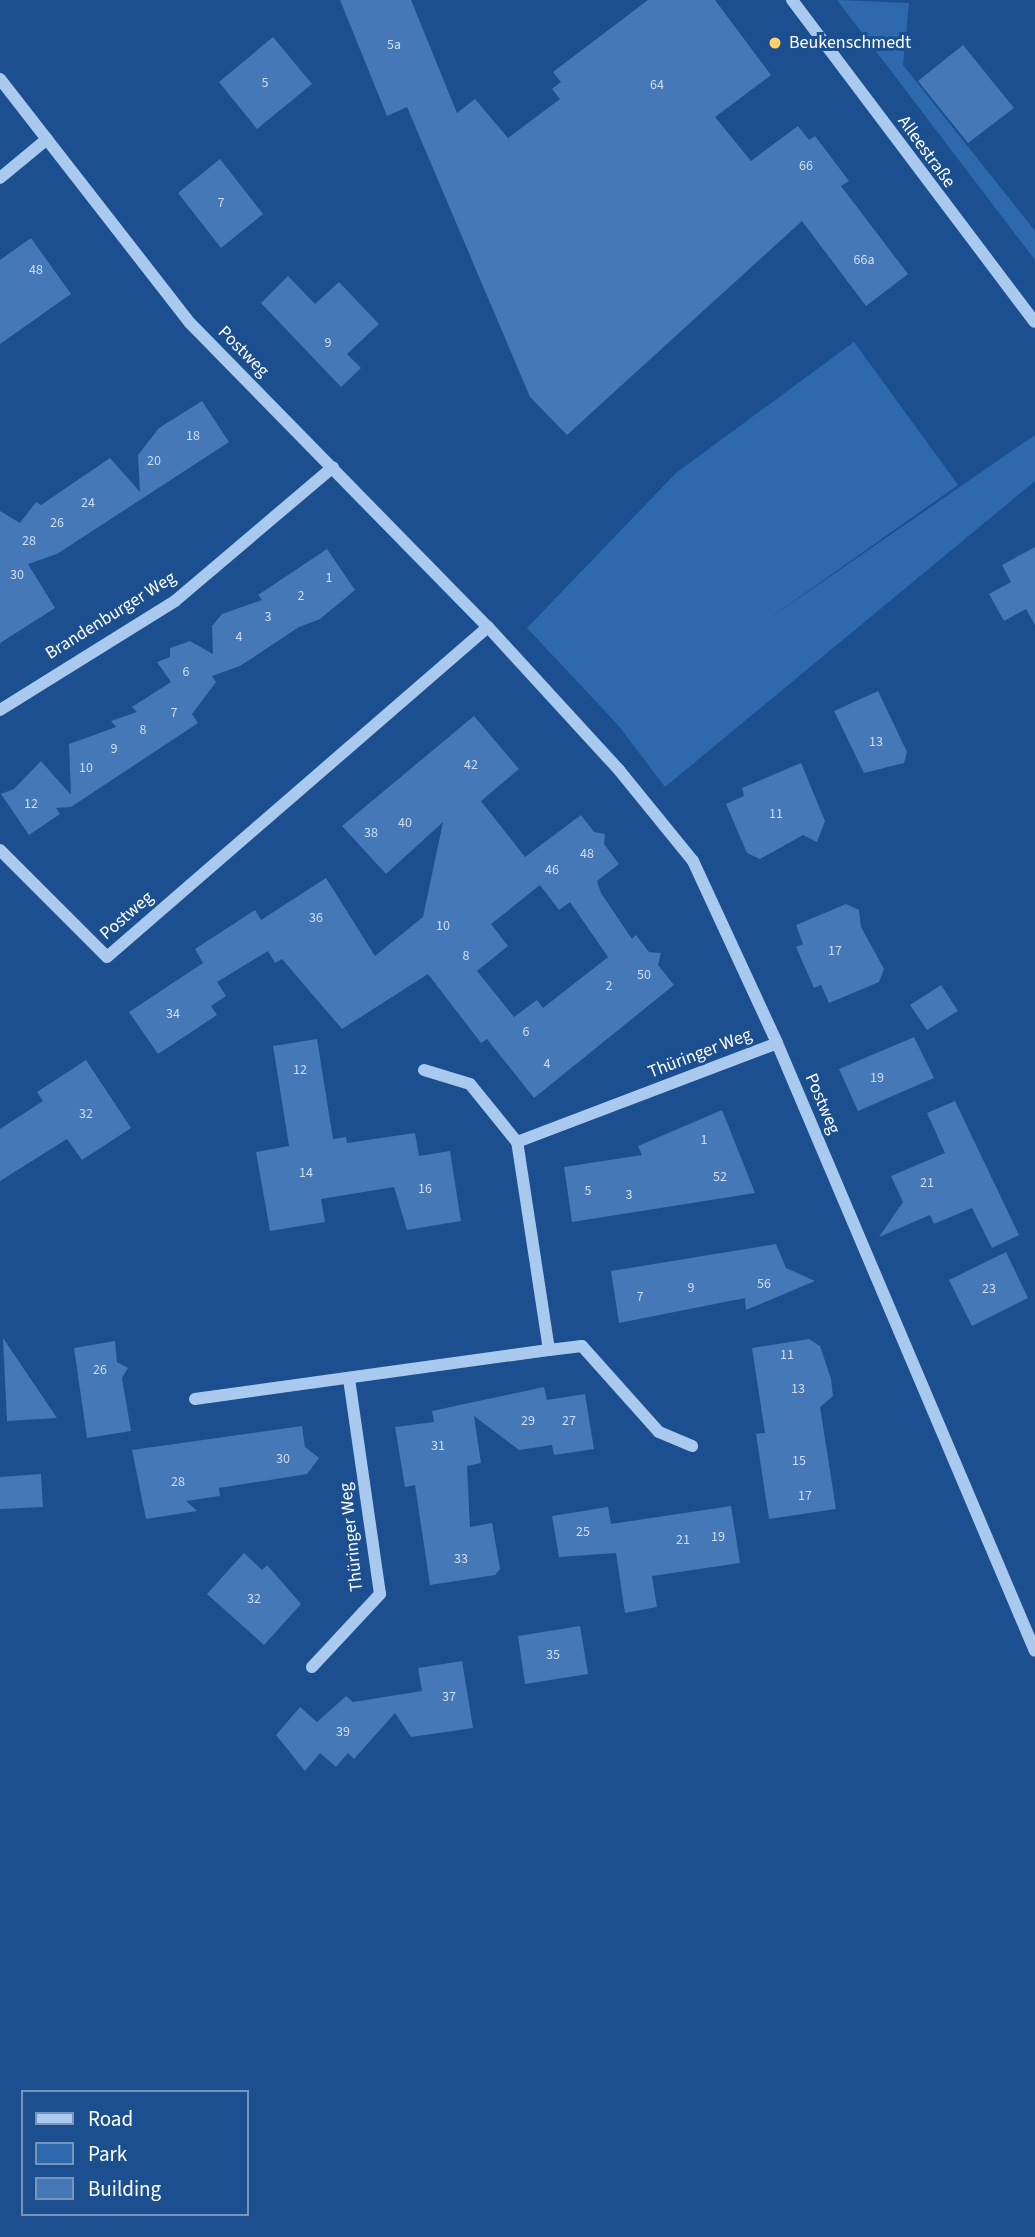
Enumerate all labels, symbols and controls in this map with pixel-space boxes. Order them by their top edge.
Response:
place label: Beukenschmedt [789,32,911,54]
marker: Beukenschmedt [767,35,783,51]
house number: 5a [387,37,401,53]
house number: 5 [262,75,268,91]
house number: 64 [650,77,664,93]
street label: Alleestraße [892,112,960,192]
house number: 66 [799,158,813,174]
house number: 7 [218,195,224,211]
house number: 66a [854,252,874,268]
house number: 48 [29,262,43,278]
street label: Postweg [213,322,273,382]
house number: 9 [325,335,331,351]
house number: 18 [186,428,200,444]
house number: 20 [147,453,161,469]
house number: 24 [81,495,95,511]
house number: 26 [50,515,64,531]
house number: 28 [22,533,36,549]
house number: 30 [10,567,24,583]
street label: Brandenburger Weg [42,567,180,665]
house number: 1 [326,570,332,586]
house number: 2 [298,588,304,604]
house number: 3 [265,609,271,625]
house number: 4 [236,629,242,645]
house number: 6 [183,664,189,680]
house number: 7 [171,705,177,721]
house number: 8 [140,722,146,738]
house number: 13 [869,734,883,750]
house number: 9 [111,741,117,757]
house number: 42 [464,757,478,773]
house number: 10 [79,760,93,776]
house number: 12 [24,796,38,812]
house number: 11 [769,806,783,822]
house number: 40 [398,815,412,831]
house number: 38 [364,825,378,841]
house number: 48 [580,846,594,862]
house number: 46 [545,862,559,878]
street label: Postweg [96,887,158,945]
house number: 36 [309,910,323,926]
house number: 10 [436,918,450,934]
house number: 17 [828,943,842,959]
house number: 8 [463,948,469,964]
house number: 50 [637,967,651,983]
house number: 2 [606,978,612,994]
house number: 34 [166,1006,180,1022]
house number: 6 [523,1024,529,1040]
street label: Thüringer Weg [645,1024,755,1084]
house number: 4 [544,1056,550,1072]
house number: 12 [293,1062,307,1078]
house number: 19 [870,1070,884,1086]
street label: Postweg [800,1071,844,1137]
house number: 32 [79,1106,93,1122]
house number: 1 [701,1132,707,1148]
house number: 14 [299,1165,313,1181]
house number: 52 [713,1169,727,1185]
house number: 21 [920,1175,934,1191]
house number: 16 [418,1181,432,1197]
house number: 5 [585,1183,591,1199]
house number: 3 [626,1187,632,1203]
house number: 56 [757,1276,771,1292]
house number: 9 [688,1280,694,1296]
house number: 23 [982,1281,996,1297]
house number: 7 [637,1289,643,1305]
house number: 11 [780,1347,794,1363]
house number: 26 [93,1362,107,1378]
house number: 13 [791,1381,805,1397]
house number: 29 [521,1413,535,1429]
house number: 27 [562,1413,576,1429]
house number: 31 [431,1438,445,1454]
house number: 30 [276,1451,290,1467]
house number: 15 [792,1453,806,1469]
house number: 28 [171,1474,185,1490]
street label: Thüringer Weg [336,1482,368,1592]
house number: 17 [798,1488,812,1504]
house number: 25 [576,1524,590,1540]
house number: 19 [711,1529,725,1545]
house number: 21 [676,1532,690,1548]
house number: 33 [454,1551,468,1567]
house number: 32 [247,1591,261,1607]
house number: 35 [546,1647,560,1663]
house number: 37 [442,1689,456,1705]
house number: 39 [336,1724,350,1740]
legend [21,2090,248,2216]
text: Road [88,2104,133,2134]
text: Park [88,2139,127,2169]
text: Building [88,2174,161,2204]

